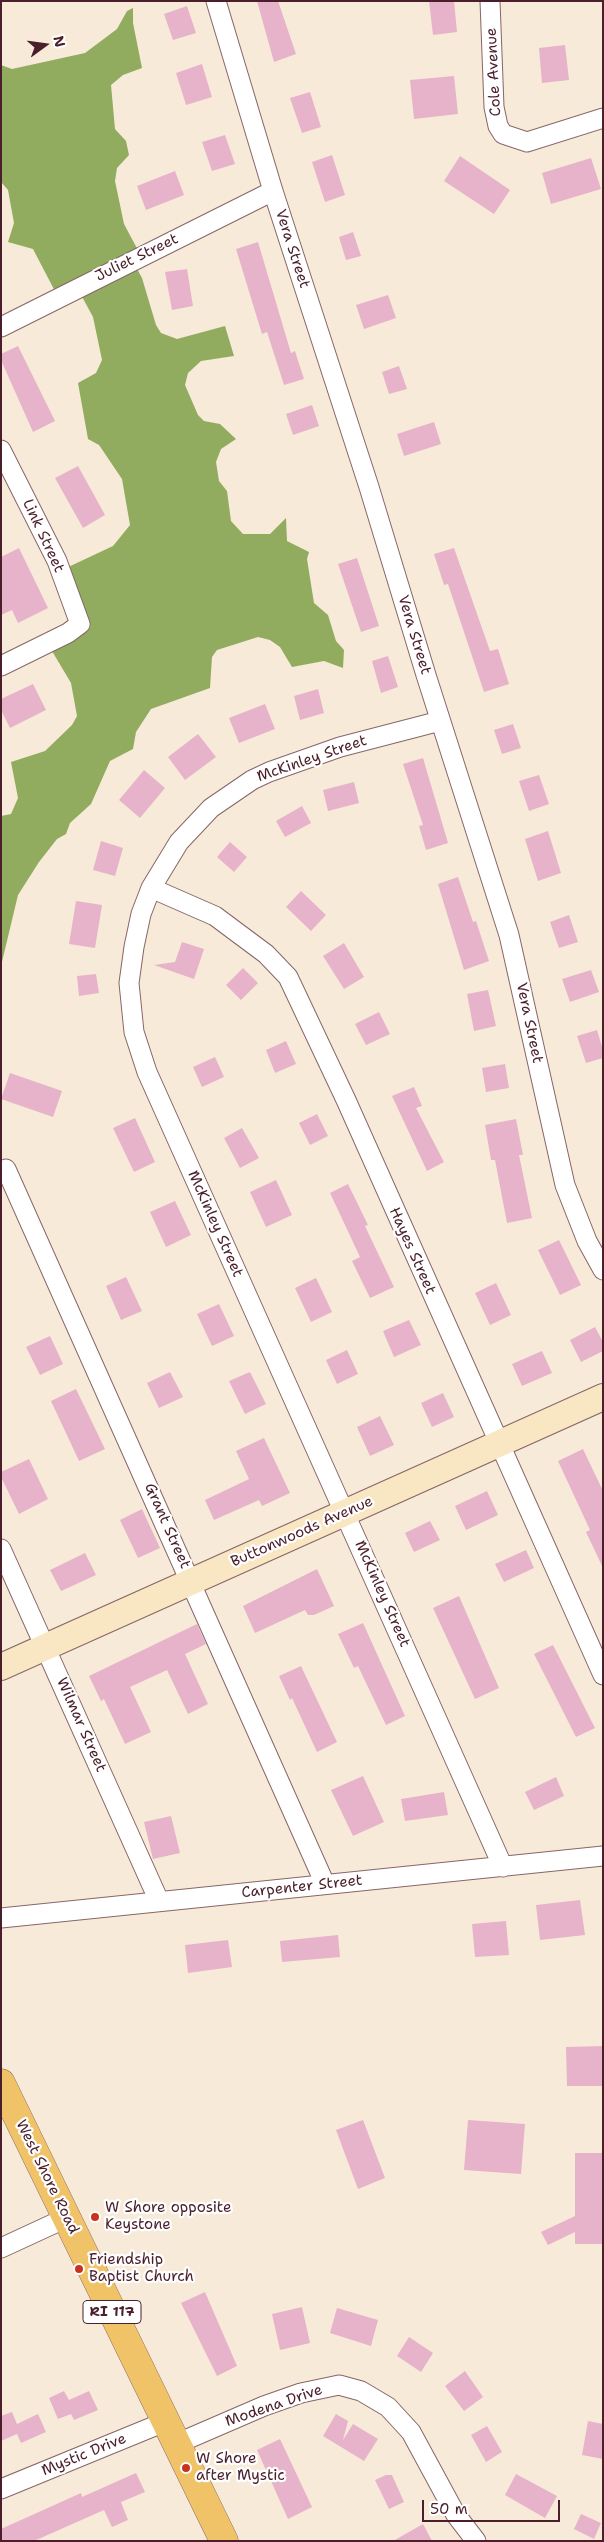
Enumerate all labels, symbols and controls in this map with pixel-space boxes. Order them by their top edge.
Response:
north arrow [20,20,70,70]
street label: Cole Avenue [483,27,505,117]
text: N [49,34,70,49]
street label: Vera Street [271,207,313,291]
street label: Juliet Street [93,230,181,286]
street label: Link Street [18,496,68,576]
street label: Vera Street [393,593,435,677]
street label: McKinley Street [255,732,369,786]
street label: Vera Street [512,981,546,1065]
street label: McKinley Street [183,1168,247,1280]
street label: Hayes Street [385,1205,439,1297]
street label: Grant Street [140,1481,194,1571]
street label: Buttonwoods Avenue [228,1493,376,1571]
street label: McKinley Street [350,1538,414,1650]
street label: Wilmar Street [52,1675,110,1775]
street label: Carpenter Street [241,1872,363,1902]
street label: West Shore Road [12,2117,82,2237]
place label: W Shore opposite Keystone [105,2199,231,2234]
marker: W Shore opposite Keystone [89,2211,101,2223]
place label: Friendship Baptist Church [89,2251,194,2286]
marker: Friendship Baptist Church [73,2263,85,2275]
road number: RI 117 [83,2300,141,2324]
street label: Modena Drive [223,2381,325,2431]
street label: Mystic Drive [39,2430,129,2480]
place label: W Shore after Mystic [196,2450,285,2485]
marker: W Shore after Mystic [180,2462,192,2474]
scale bar [424,2490,562,2522]
text: 50 m [430,2499,468,2519]

